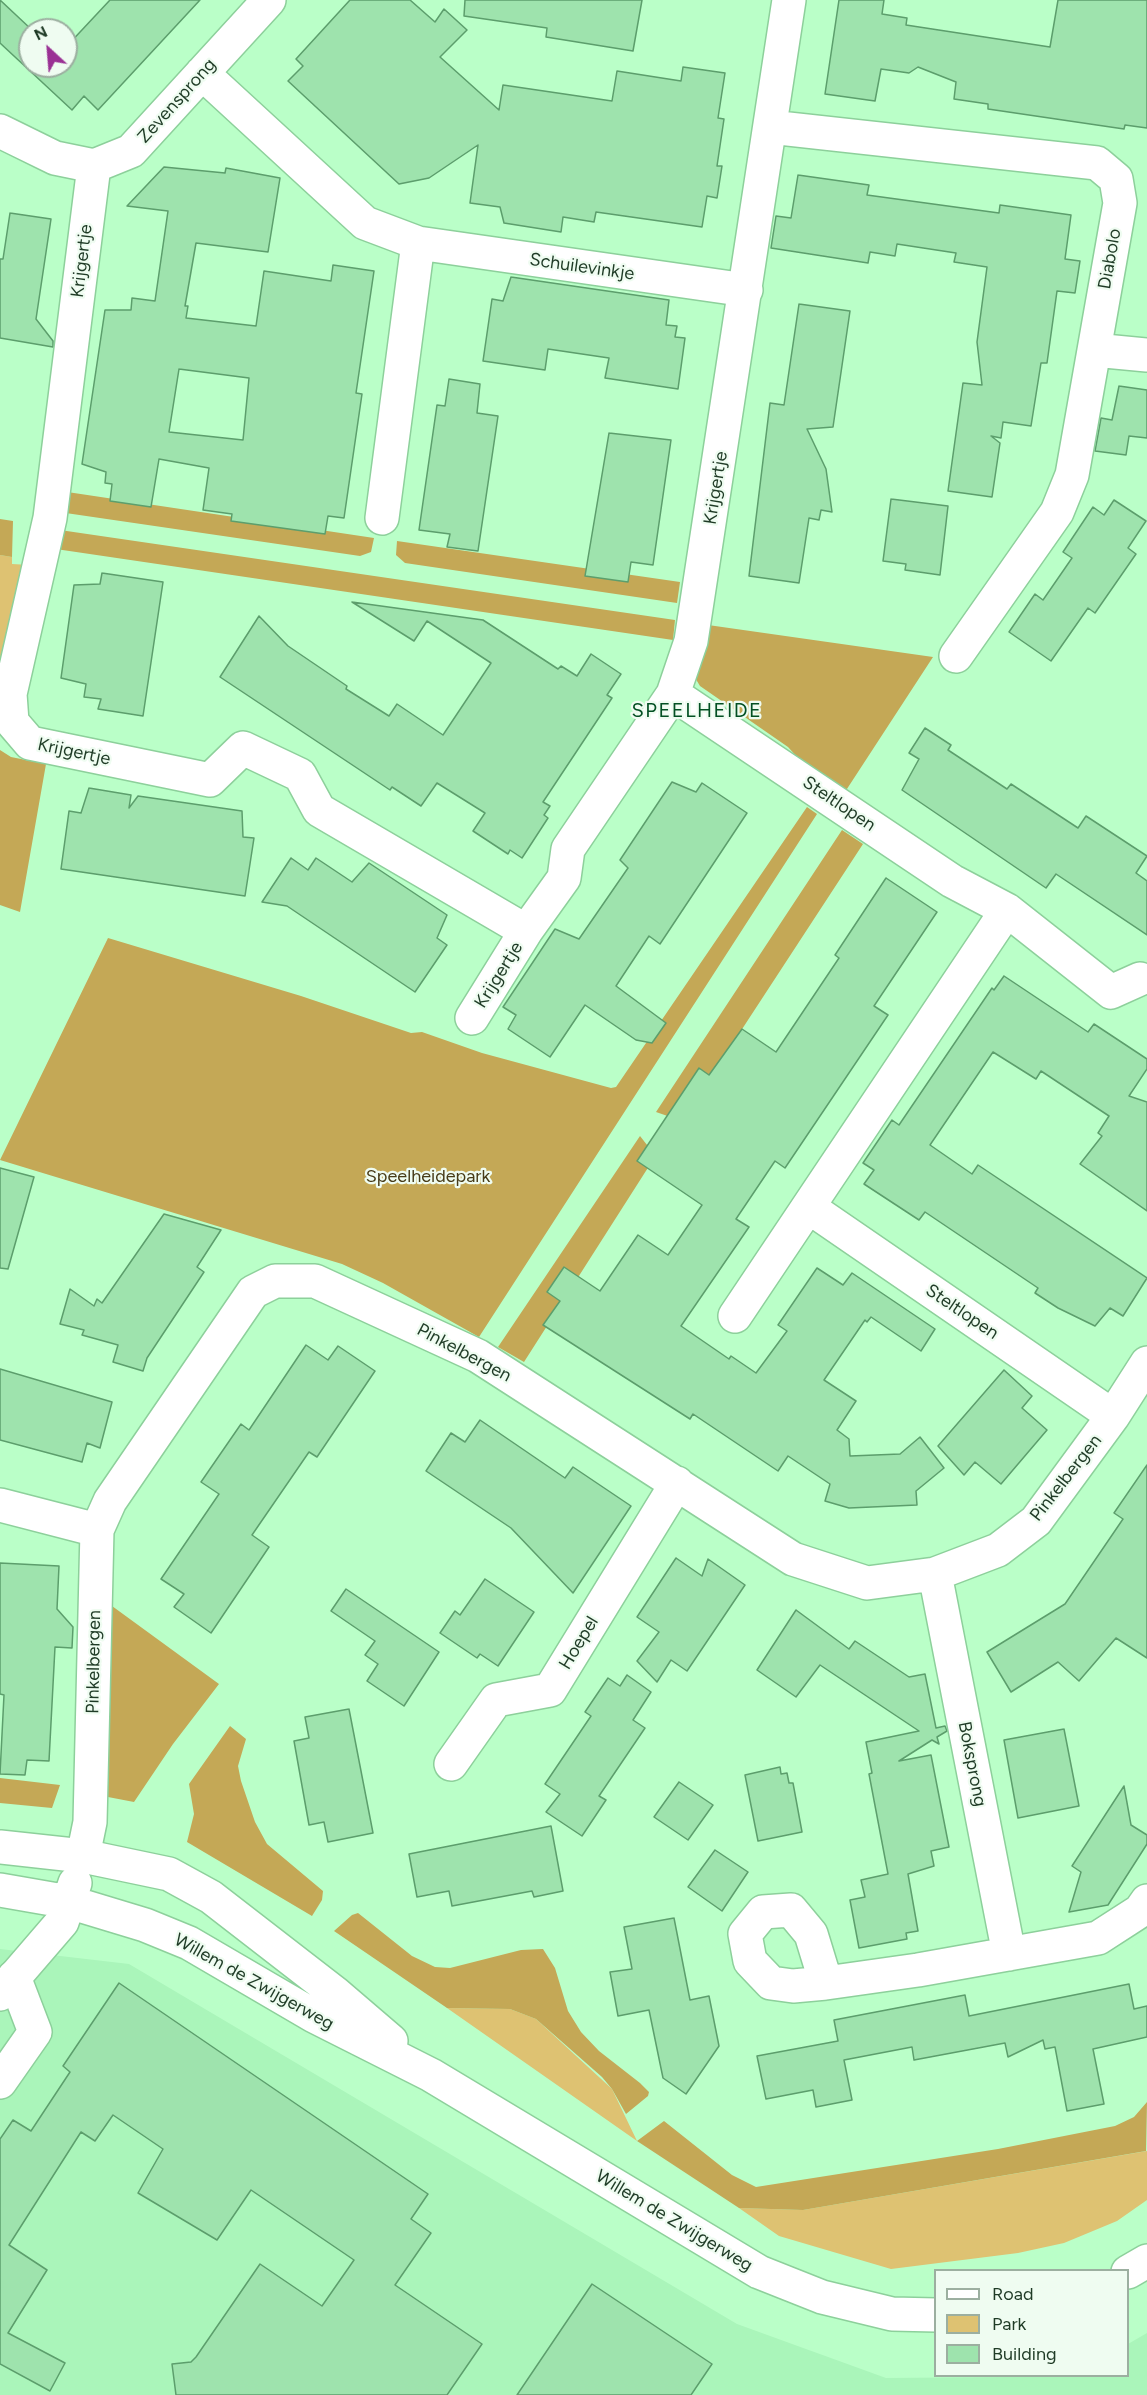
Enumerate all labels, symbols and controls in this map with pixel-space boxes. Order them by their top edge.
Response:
north arrow [18,18,78,78]
text: N [31,22,50,44]
street label: Zevensprong [133,54,221,148]
street label: Krijgertje [67,223,97,299]
street label: Diabolo [1094,227,1126,291]
street label: Schuilevinkje [528,249,636,285]
street label: Krijgertje [700,450,732,526]
district label: SPEELHEIDE [632,699,762,723]
street label: Krijgertje [36,734,112,770]
street label: Steltlopen [798,772,880,836]
street label: Krijgertje [470,938,528,1012]
park label: Speelheidepark [366,1166,490,1188]
street label: Steltlopen [921,1280,1003,1344]
street label: Pinkelbergen [413,1319,515,1387]
street label: Pinkelbergen [1026,1430,1106,1526]
street label: Pinkelbergen [82,1610,106,1714]
street label: Hoepel [555,1612,603,1674]
street label: Boksprong [953,1720,991,1808]
street label: Willem de Zwijgerweg [170,1929,338,2035]
street label: Willem de Zwijgerweg [592,2166,756,2276]
legend [934,2269,1129,2377]
text: Road [992,2283,1033,2305]
text: Park [992,2313,1026,2335]
text: Building [992,2343,1057,2365]

